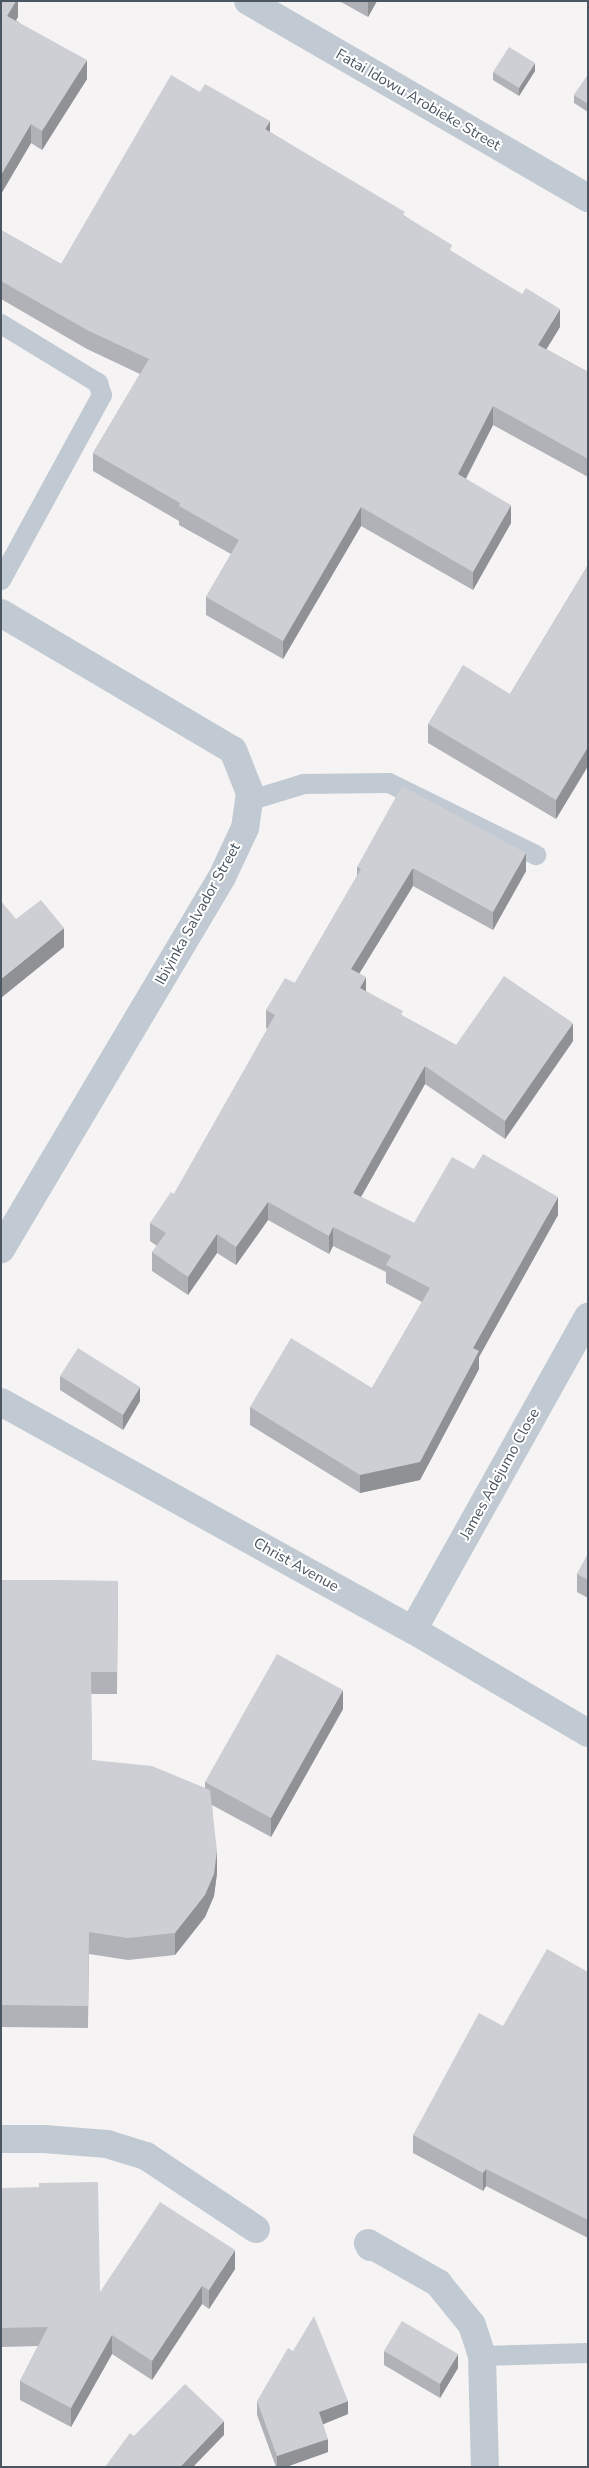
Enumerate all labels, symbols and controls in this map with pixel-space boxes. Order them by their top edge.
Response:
street label: Fatai Idowu Arobieke Street [333,45,503,155]
street label: Ibiyinka Salvador Street [152,840,244,988]
street label: James Adejumo Close [456,1405,544,1543]
street label: Christ Avenue [250,1534,342,1596]

